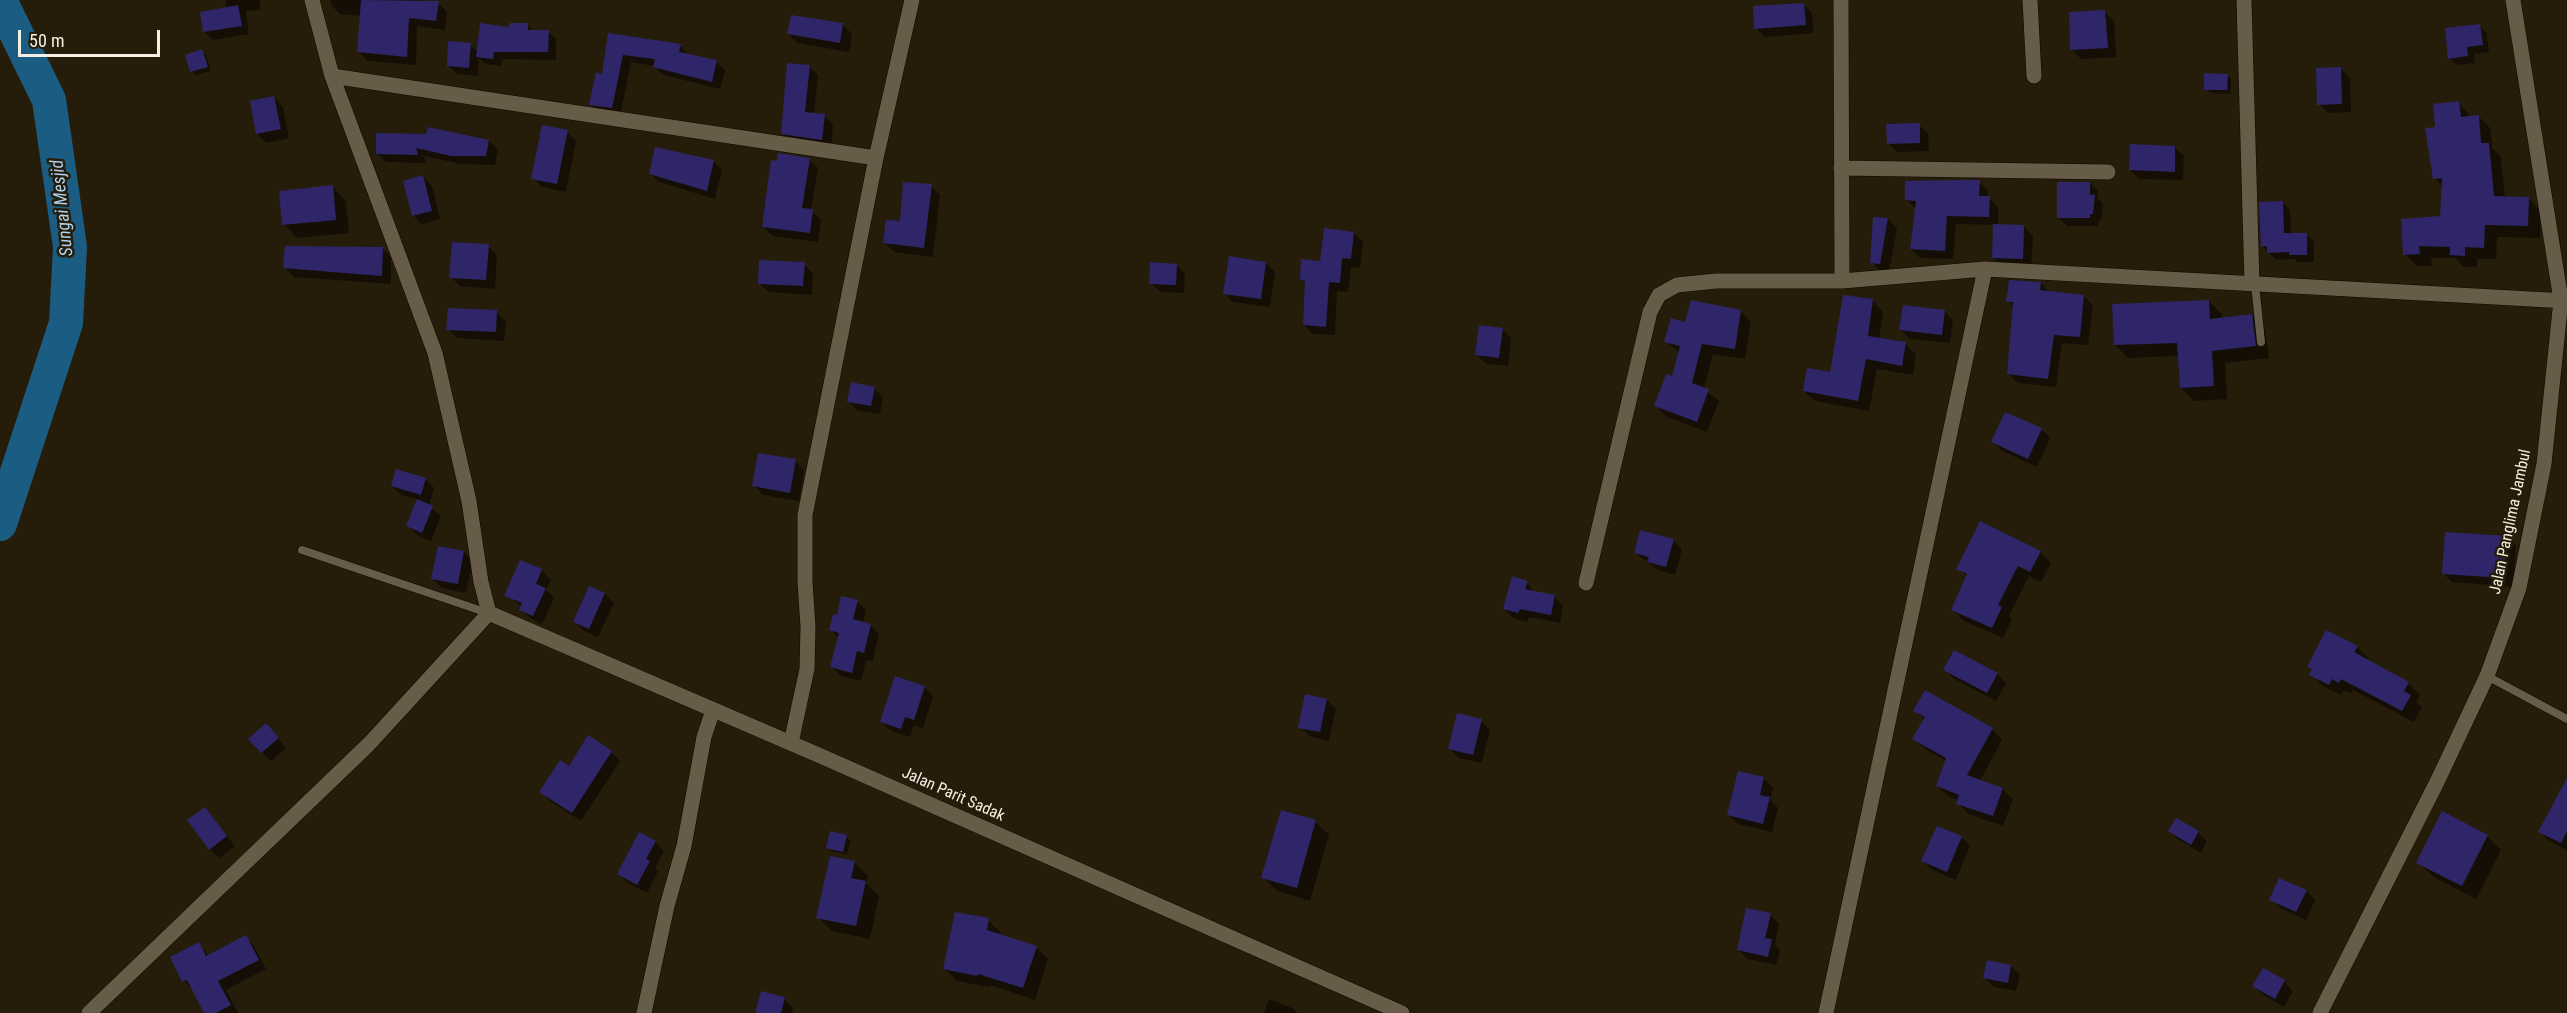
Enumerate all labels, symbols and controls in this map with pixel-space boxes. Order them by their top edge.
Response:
scale bar [21,18,164,56]
text: 50 m [29,30,64,51]
water label: Sungai Mesjid [47,159,79,257]
street label: Jalan Panglima Jambul [2486,448,2536,596]
street label: Jalan Parit Sadak [899,764,1007,826]

